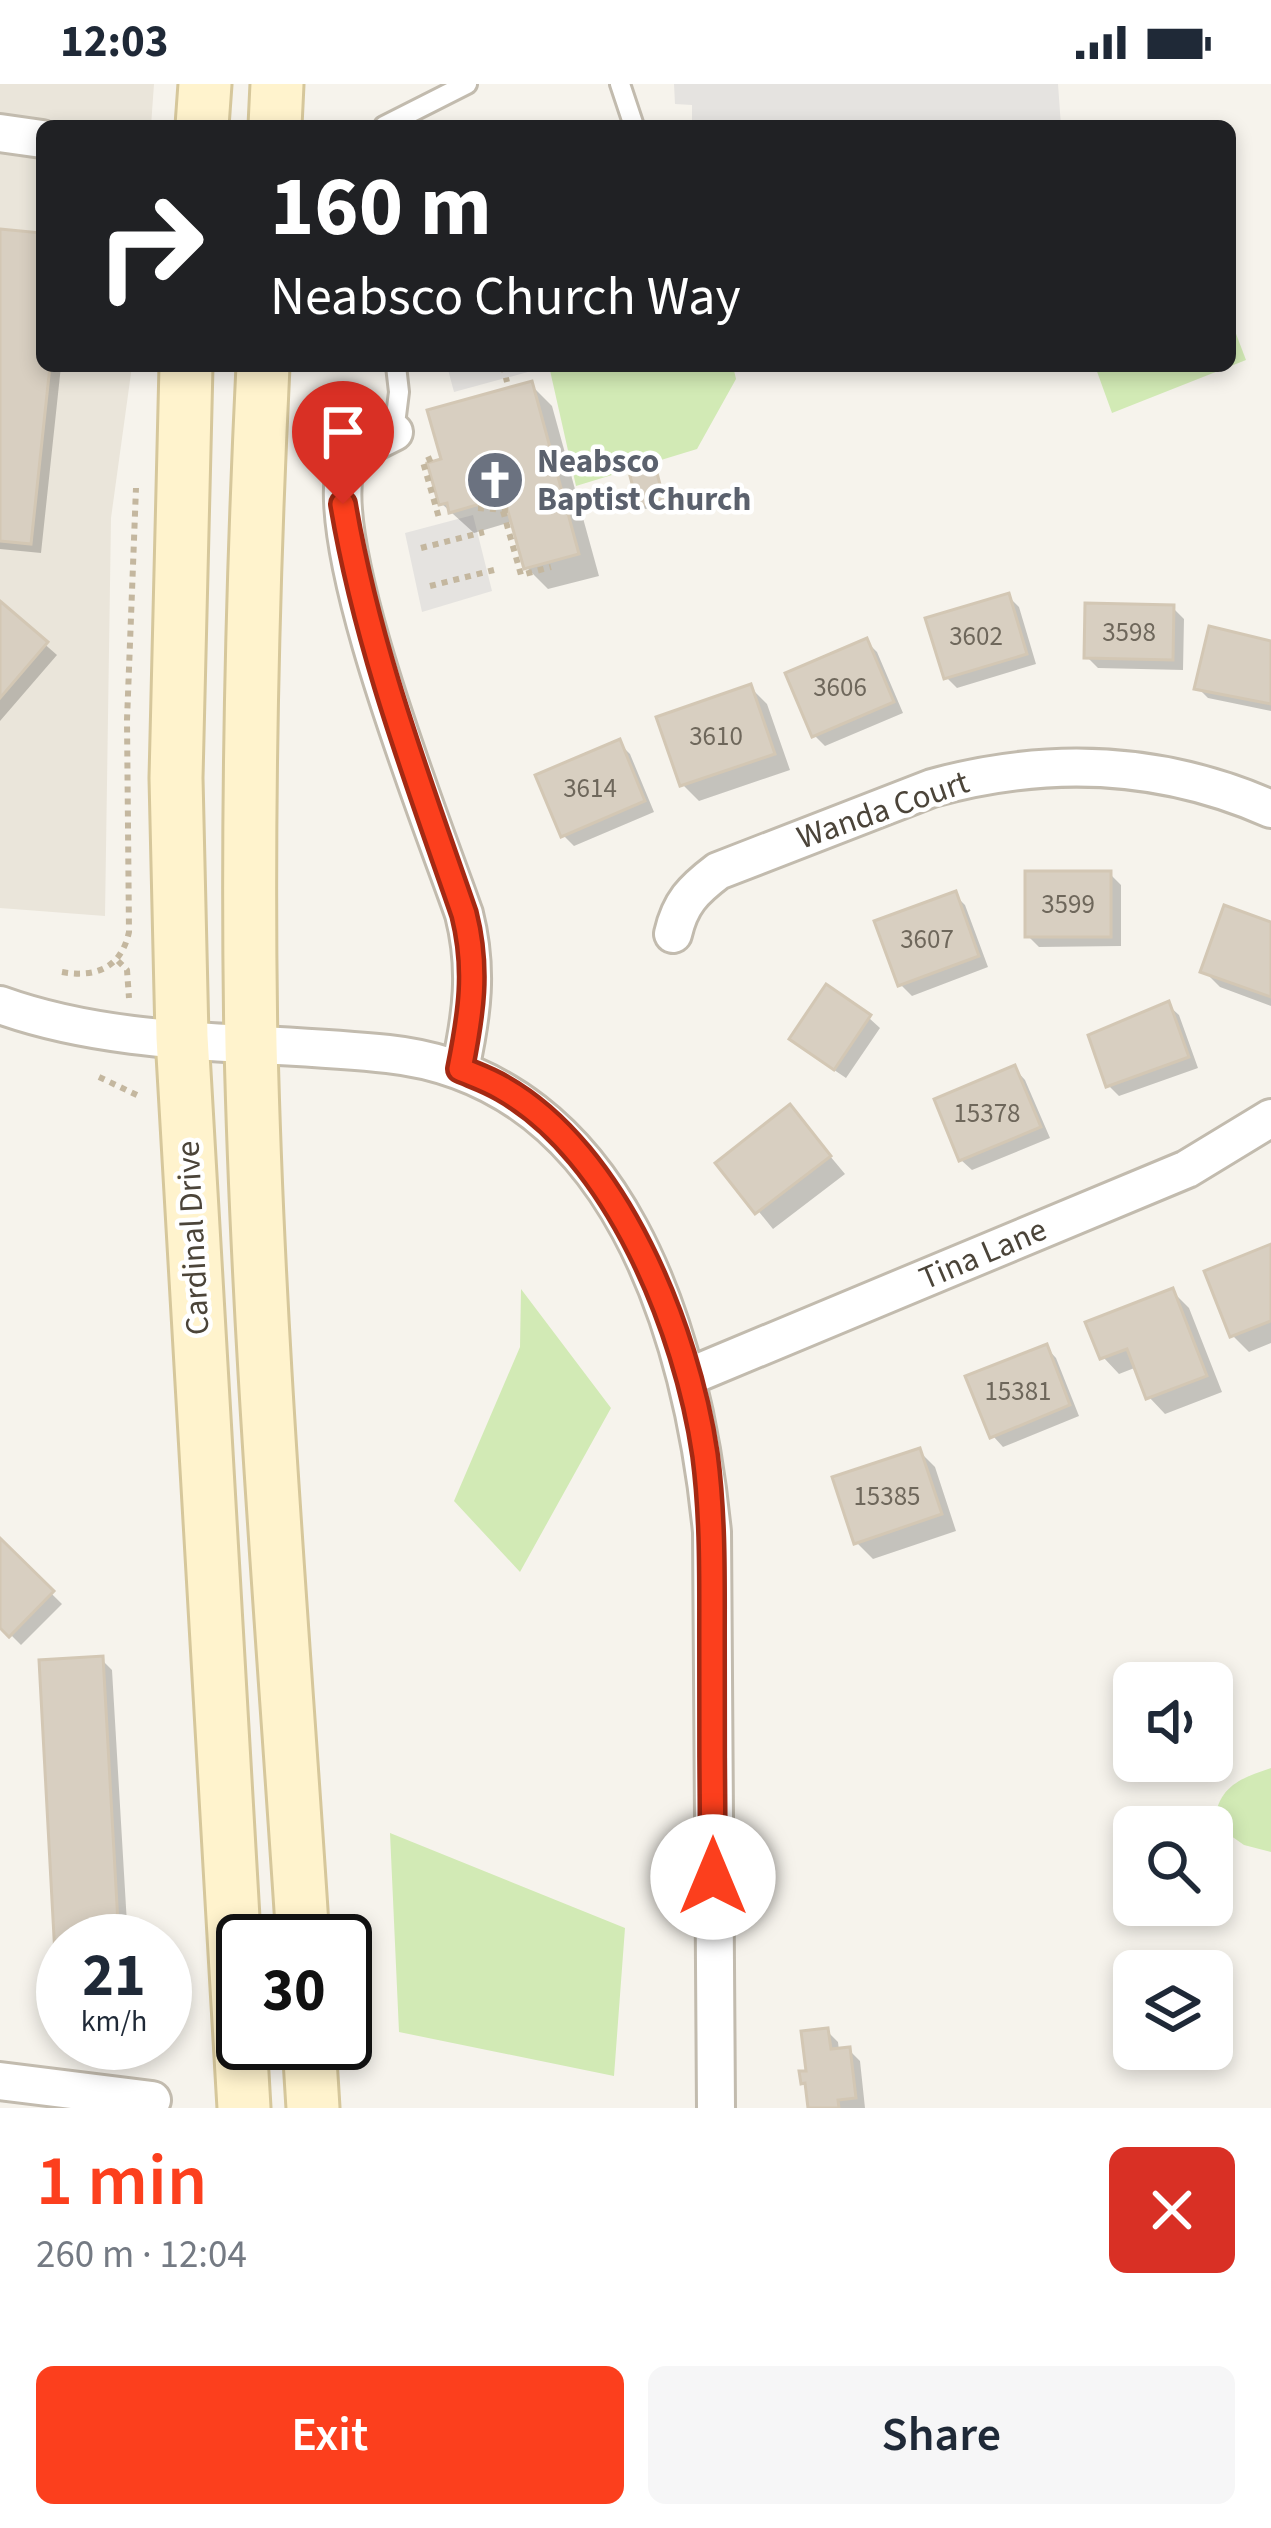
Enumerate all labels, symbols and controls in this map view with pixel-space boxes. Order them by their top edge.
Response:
text: 12:03 [60,10,169,74]
text: 160 m [270,148,492,268]
icon: right [72,168,228,324]
text: Neabsco Church Way [270,259,741,336]
pin [292,381,394,504]
icon: arrive [310,399,376,465]
place label: Neabsco Baptist Church [537,438,751,523]
church icon: Neabsco Baptist Church [464,449,526,511]
house number: 3598 [1102,613,1156,652]
house number: 3602 [949,617,1003,656]
house number: 3606 [813,668,867,707]
house number: 3610 [689,717,743,756]
street label: Wanda Court [791,759,975,861]
house number: 3614 [563,769,617,808]
house number: 3599 [1041,885,1095,924]
house number: 3607 [900,920,954,959]
house number: 15378 [953,1094,1021,1133]
street label: Cardinal Drive [164,1140,222,1336]
street label: Tina Lane [912,1206,1054,1302]
house number: 15381 [984,1372,1052,1411]
house number: 15385 [853,1477,921,1516]
map controls [1113,1662,1233,2070]
button: sound [1113,1662,1233,1782]
button: search [1113,1806,1233,1926]
position arrow [650,1814,776,1940]
speed limit sign: 30 [216,1914,372,2070]
text: 21 [82,1934,146,2019]
button: layers [1113,1950,1233,2070]
text: km/h [81,2000,147,2043]
text: 1 min [36,2130,207,2233]
button: close [1109,2147,1235,2273]
text: 260 m · 12:04 [36,2227,247,2283]
button: Exit [36,2366,624,2504]
button: Share [648,2366,1235,2504]

